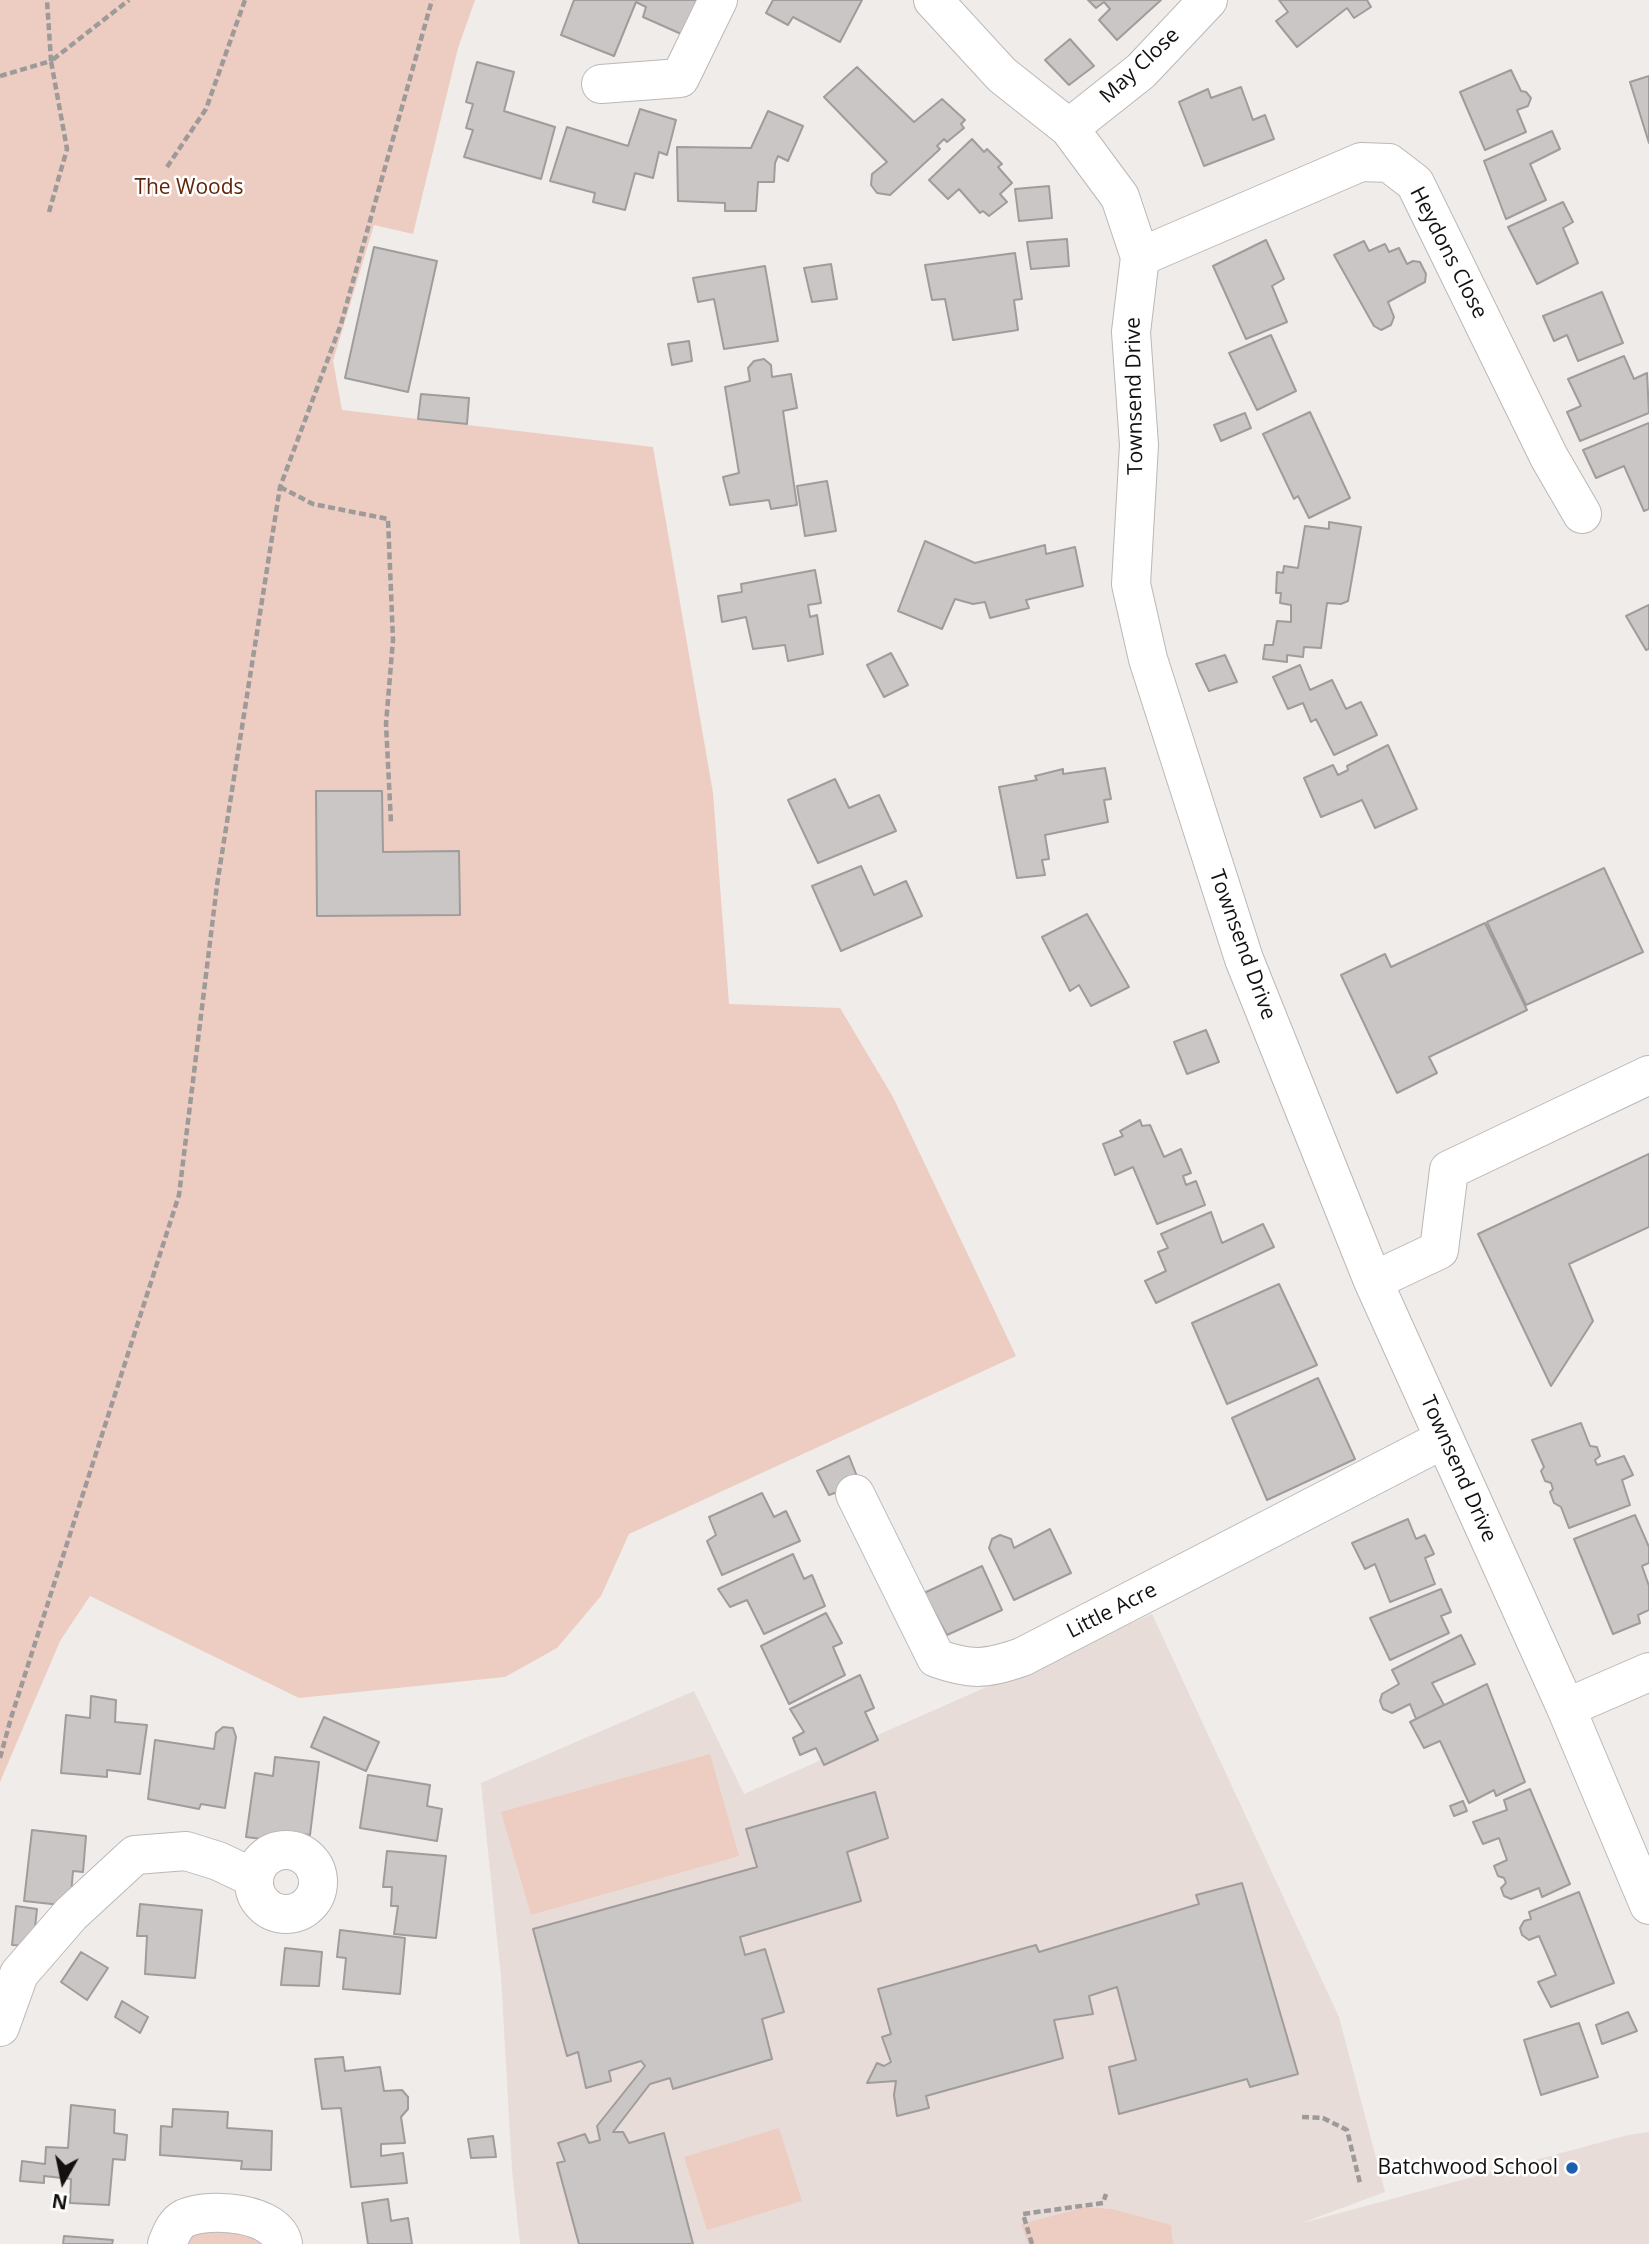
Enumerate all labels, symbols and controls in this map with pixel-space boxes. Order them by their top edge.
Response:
street label: May Close [1095,23,1185,109]
park label: The Woods [134,175,244,201]
street label: Heydons Close [1404,183,1492,323]
street label: Townsend Drive [1121,317,1149,475]
street label: Townsend Drive [1203,867,1281,1023]
street label: Townsend Drive [1414,1392,1502,1546]
street label: Little Acre [1063,1578,1161,1644]
north arrow [28,2146,98,2216]
place label: Batchwood School [1377,2155,1558,2181]
marker: Batchwood School [1564,2160,1580,2176]
text: N [50,2188,69,2216]

